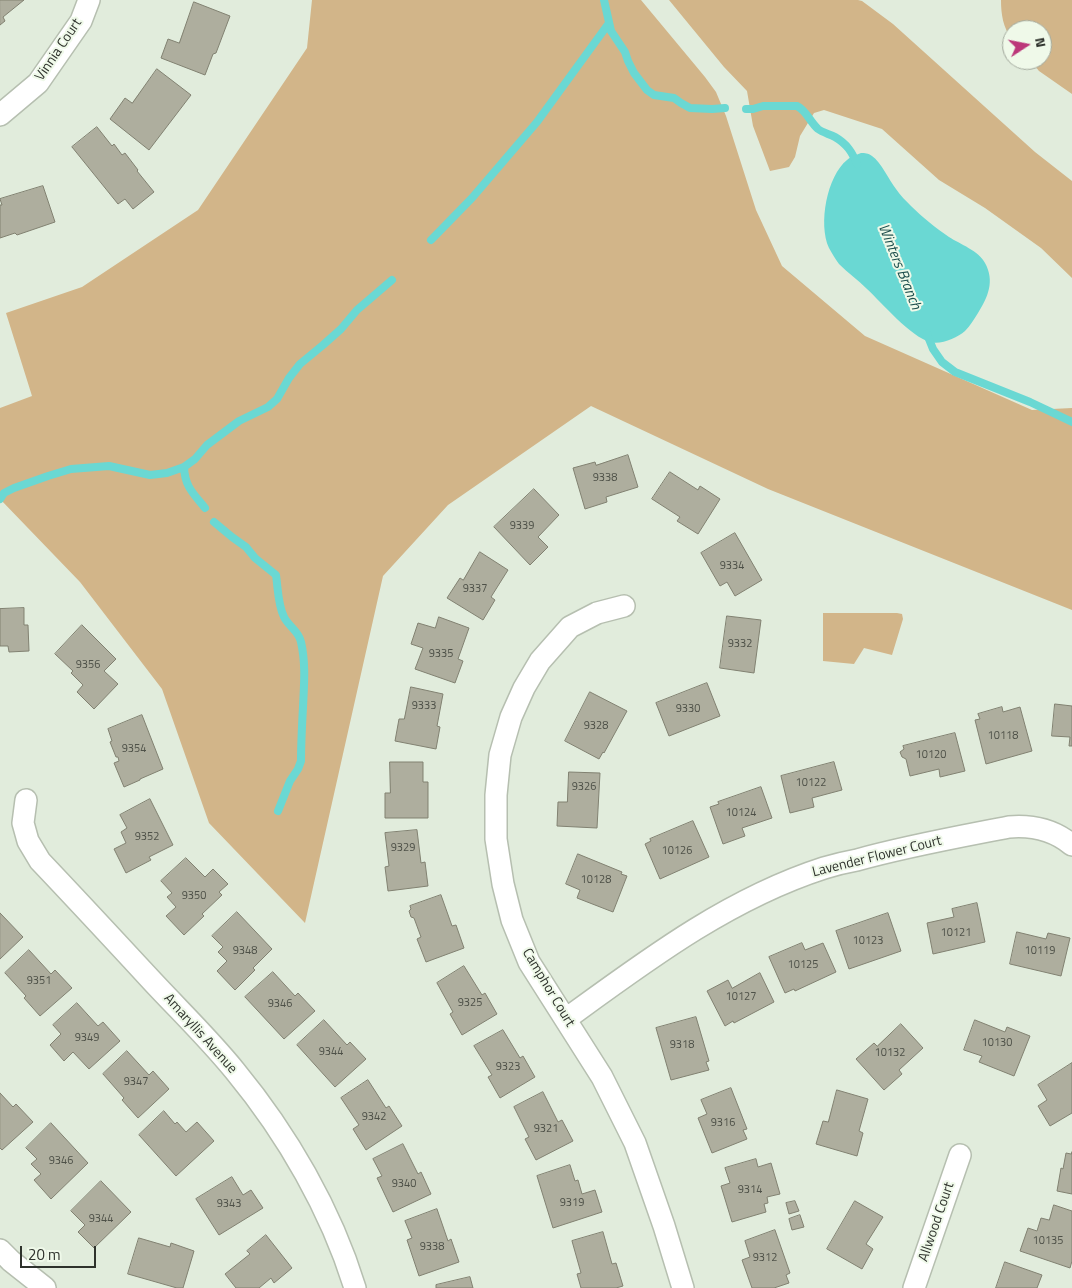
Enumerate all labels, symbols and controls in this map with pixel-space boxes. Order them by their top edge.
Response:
street label: Vinnia Court [32,16,86,84]
north arrow [1002,20,1052,70]
text: N [1030,35,1052,49]
water label: Winters Branch [874,222,924,312]
house number: 9338 [593,471,617,485]
house number: 9339 [510,519,534,533]
house number: 9334 [720,559,744,573]
house number: 9337 [463,582,487,596]
house number: 9332 [728,637,752,651]
house number: 9335 [429,647,453,661]
house number: 9356 [76,658,100,672]
house number: 9333 [412,699,436,713]
house number: 9330 [676,702,700,716]
house number: 9328 [584,719,608,733]
house number: 10118 [988,729,1018,743]
house number: 9354 [122,742,146,756]
house number: 10120 [916,748,946,762]
house number: 10122 [796,776,826,790]
house number: 9326 [572,780,596,794]
house number: 10124 [726,806,756,820]
house number: 9352 [135,830,159,844]
street label: Lavender Flower Court [811,833,943,881]
house number: 9329 [391,841,415,855]
house number: 10126 [662,844,692,858]
house number: 10128 [581,873,611,887]
house number: 9350 [182,889,206,903]
house number: 10121 [941,926,971,940]
house number: 10123 [853,934,883,948]
house number: 9348 [233,944,257,958]
house number: 10119 [1025,944,1055,958]
street label: Camphor Court [518,946,578,1030]
house number: 10125 [788,958,818,972]
house number: 9351 [27,974,51,988]
house number: 10127 [726,990,756,1004]
street label: Amaryllis Avenue [160,991,240,1077]
house number: 9325 [458,996,482,1010]
house number: 9346 [268,997,292,1011]
house number: 9349 [75,1031,99,1045]
house number: 10130 [982,1036,1012,1050]
house number: 9318 [670,1038,694,1052]
house number: 9344 [319,1045,343,1059]
house number: 10132 [875,1046,905,1060]
house number: 9323 [496,1060,520,1074]
house number: 9347 [124,1075,148,1089]
house number: 9342 [362,1110,386,1124]
house number: 9316 [711,1116,735,1130]
house number: 9321 [534,1122,558,1136]
house number: 9346 [49,1154,73,1168]
house number: 9340 [392,1177,416,1191]
street label: Allwood Court [916,1180,958,1264]
house number: 9314 [738,1183,762,1197]
house number: 9319 [560,1196,584,1210]
house number: 9343 [217,1197,241,1211]
house number: 9344 [89,1212,113,1226]
house number: 10135 [1033,1234,1063,1248]
scale bar [22,1236,99,1268]
house number: 9338 [420,1240,444,1254]
text: 20 m [28,1243,61,1266]
house number: 9312 [753,1251,777,1265]

